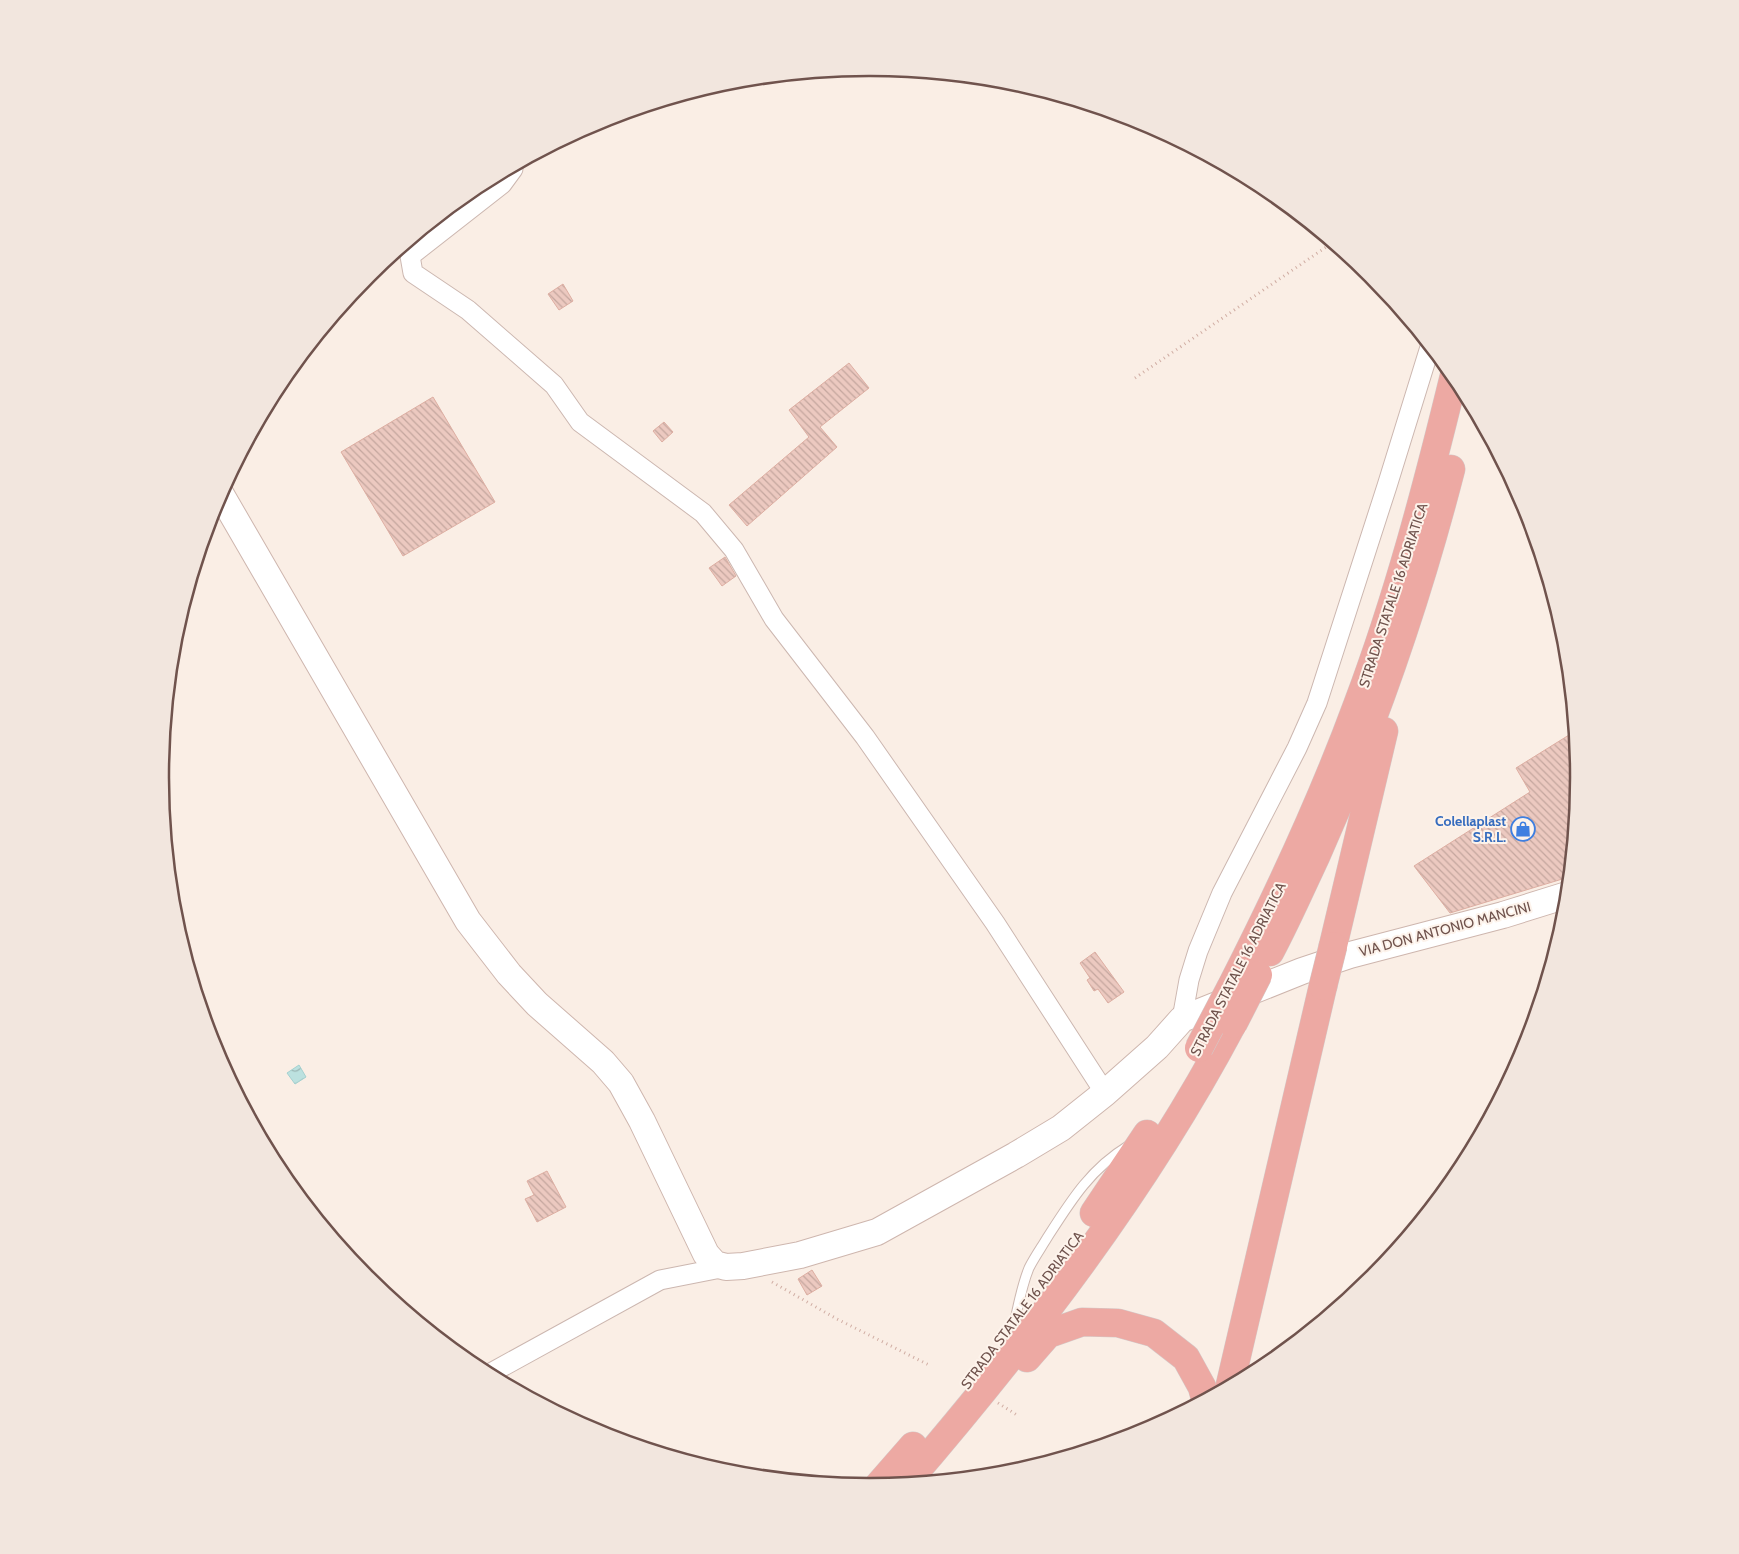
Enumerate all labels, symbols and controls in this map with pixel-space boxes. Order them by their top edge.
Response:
street label: STRADA STATALE 16 ADRIATICA [1355,500,1432,690]
place label: Colellaplast S.R.L. [1435,812,1506,846]
shop icon: Colellaplast S.R.L. [1510,816,1536,842]
street label: STRADA STATALE 16 ADRIATICA [1186,879,1290,1059]
street label: VIA DON ANTONIO MANCINI [1357,897,1533,961]
street label: STRADA STATALE 16 ADRIATICA [957,1227,1088,1393]

